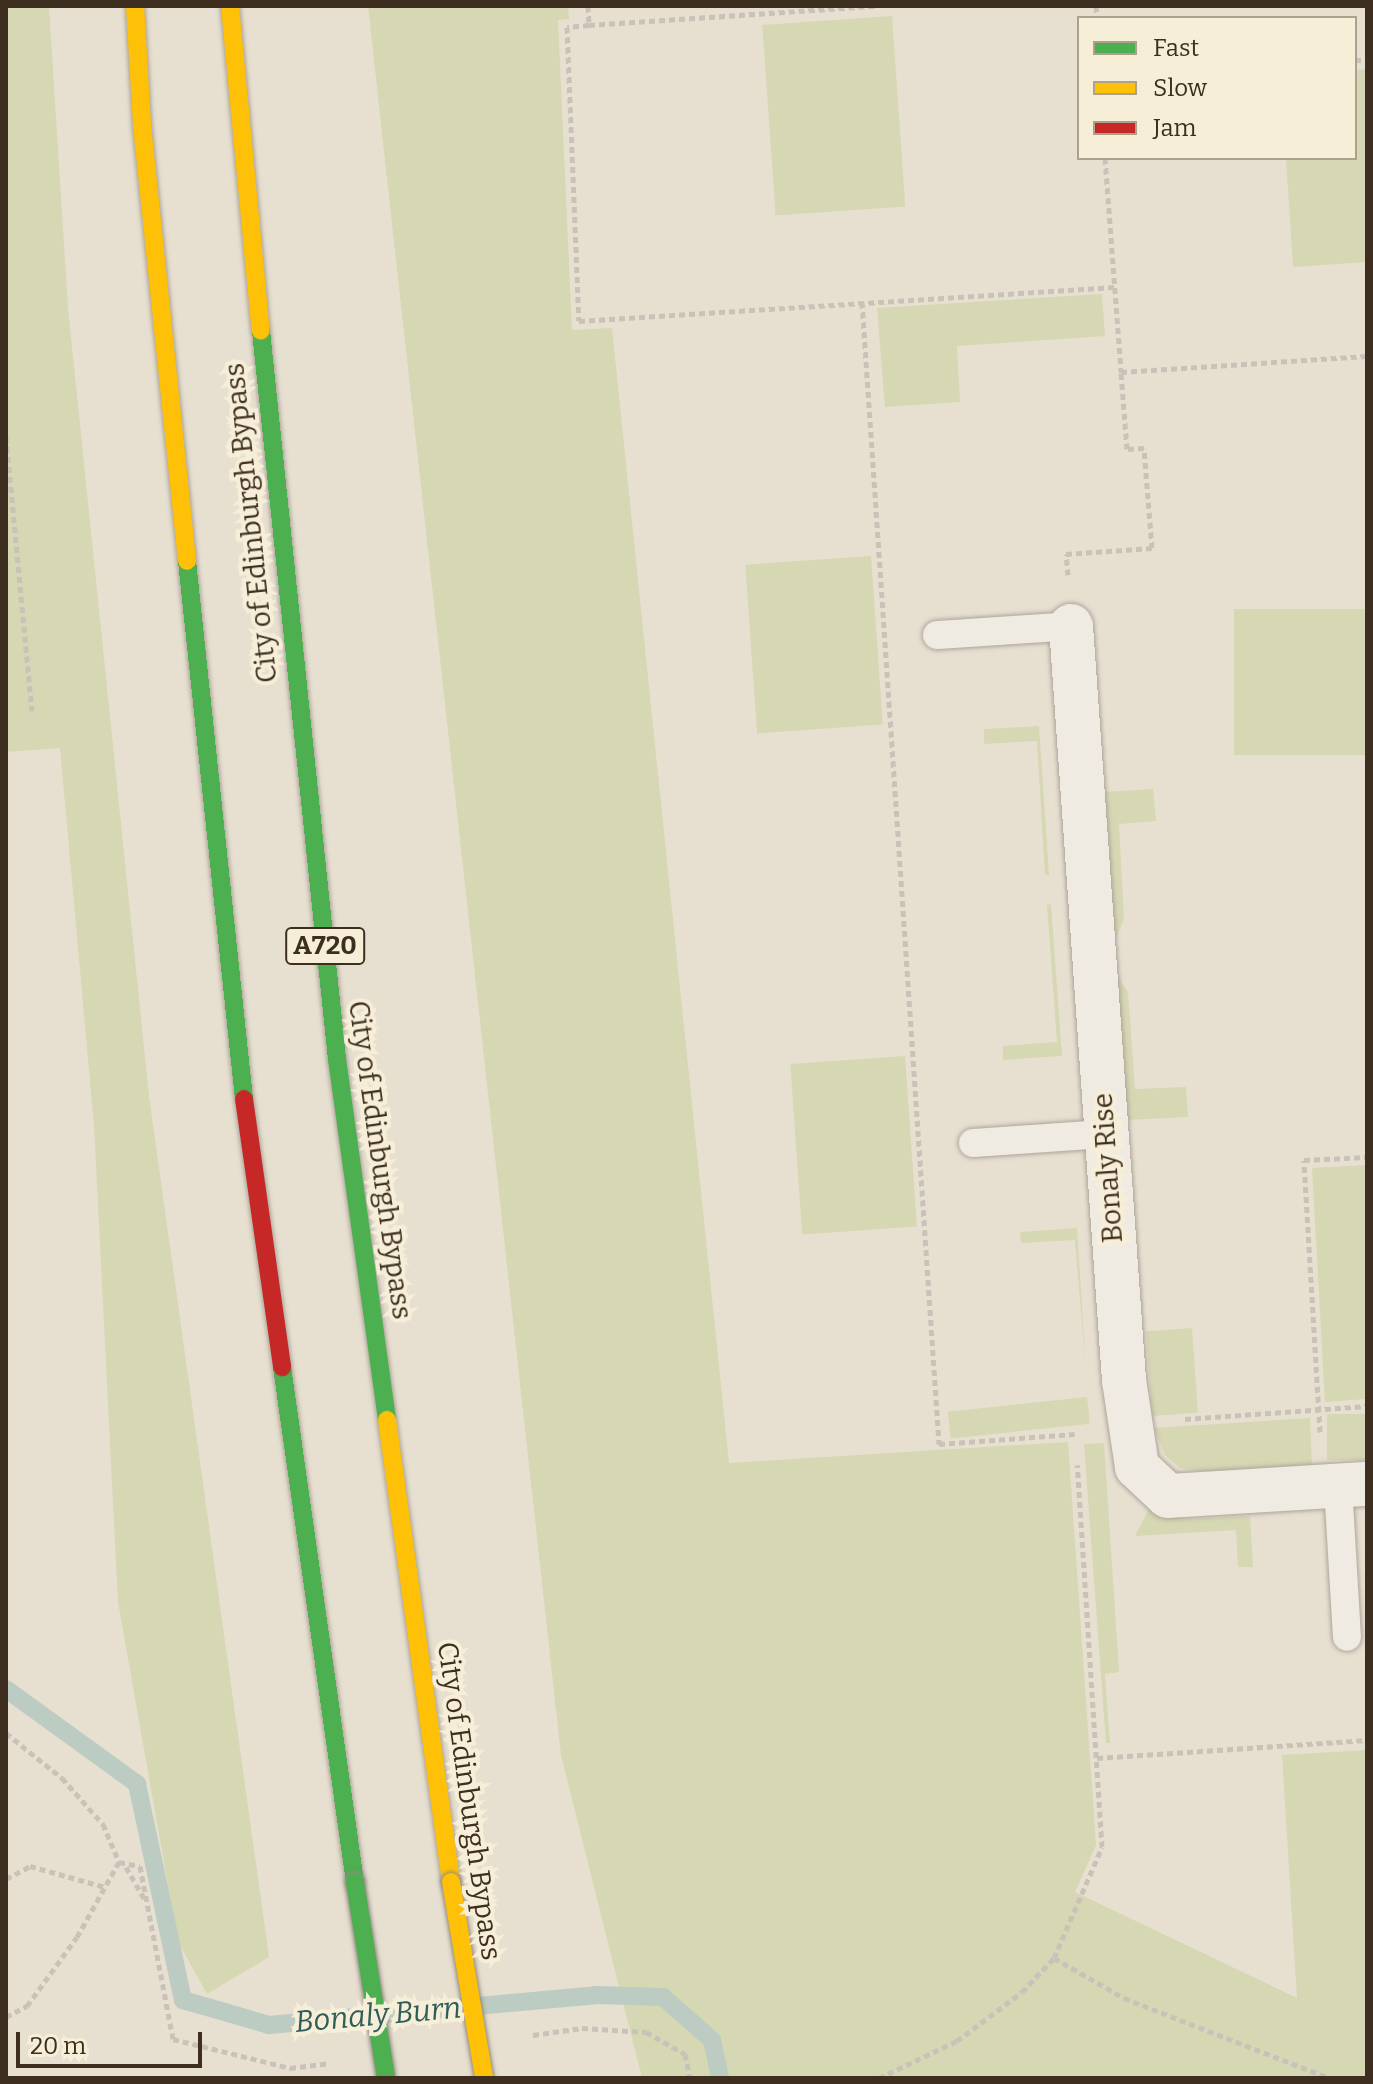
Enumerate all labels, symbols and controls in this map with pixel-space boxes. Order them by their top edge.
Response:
legend [1077,16,1357,160]
text: Fast [1153,34,1199,62]
text: Slow [1153,74,1207,102]
text: Jam [1153,114,1196,142]
street label: City of Edinburgh Bypass [217,361,285,685]
road number: A720 [285,924,365,968]
street label: City of Edinburgh Bypass [341,999,419,1321]
street label: Bonaly Rise [1086,1092,1130,1244]
street label: City of Edinburgh Bypass [430,1640,508,1962]
water label: Bonaly Burn [293,1990,463,2040]
scale bar [20,2016,206,2066]
text: 20 m [30,2032,86,2060]

